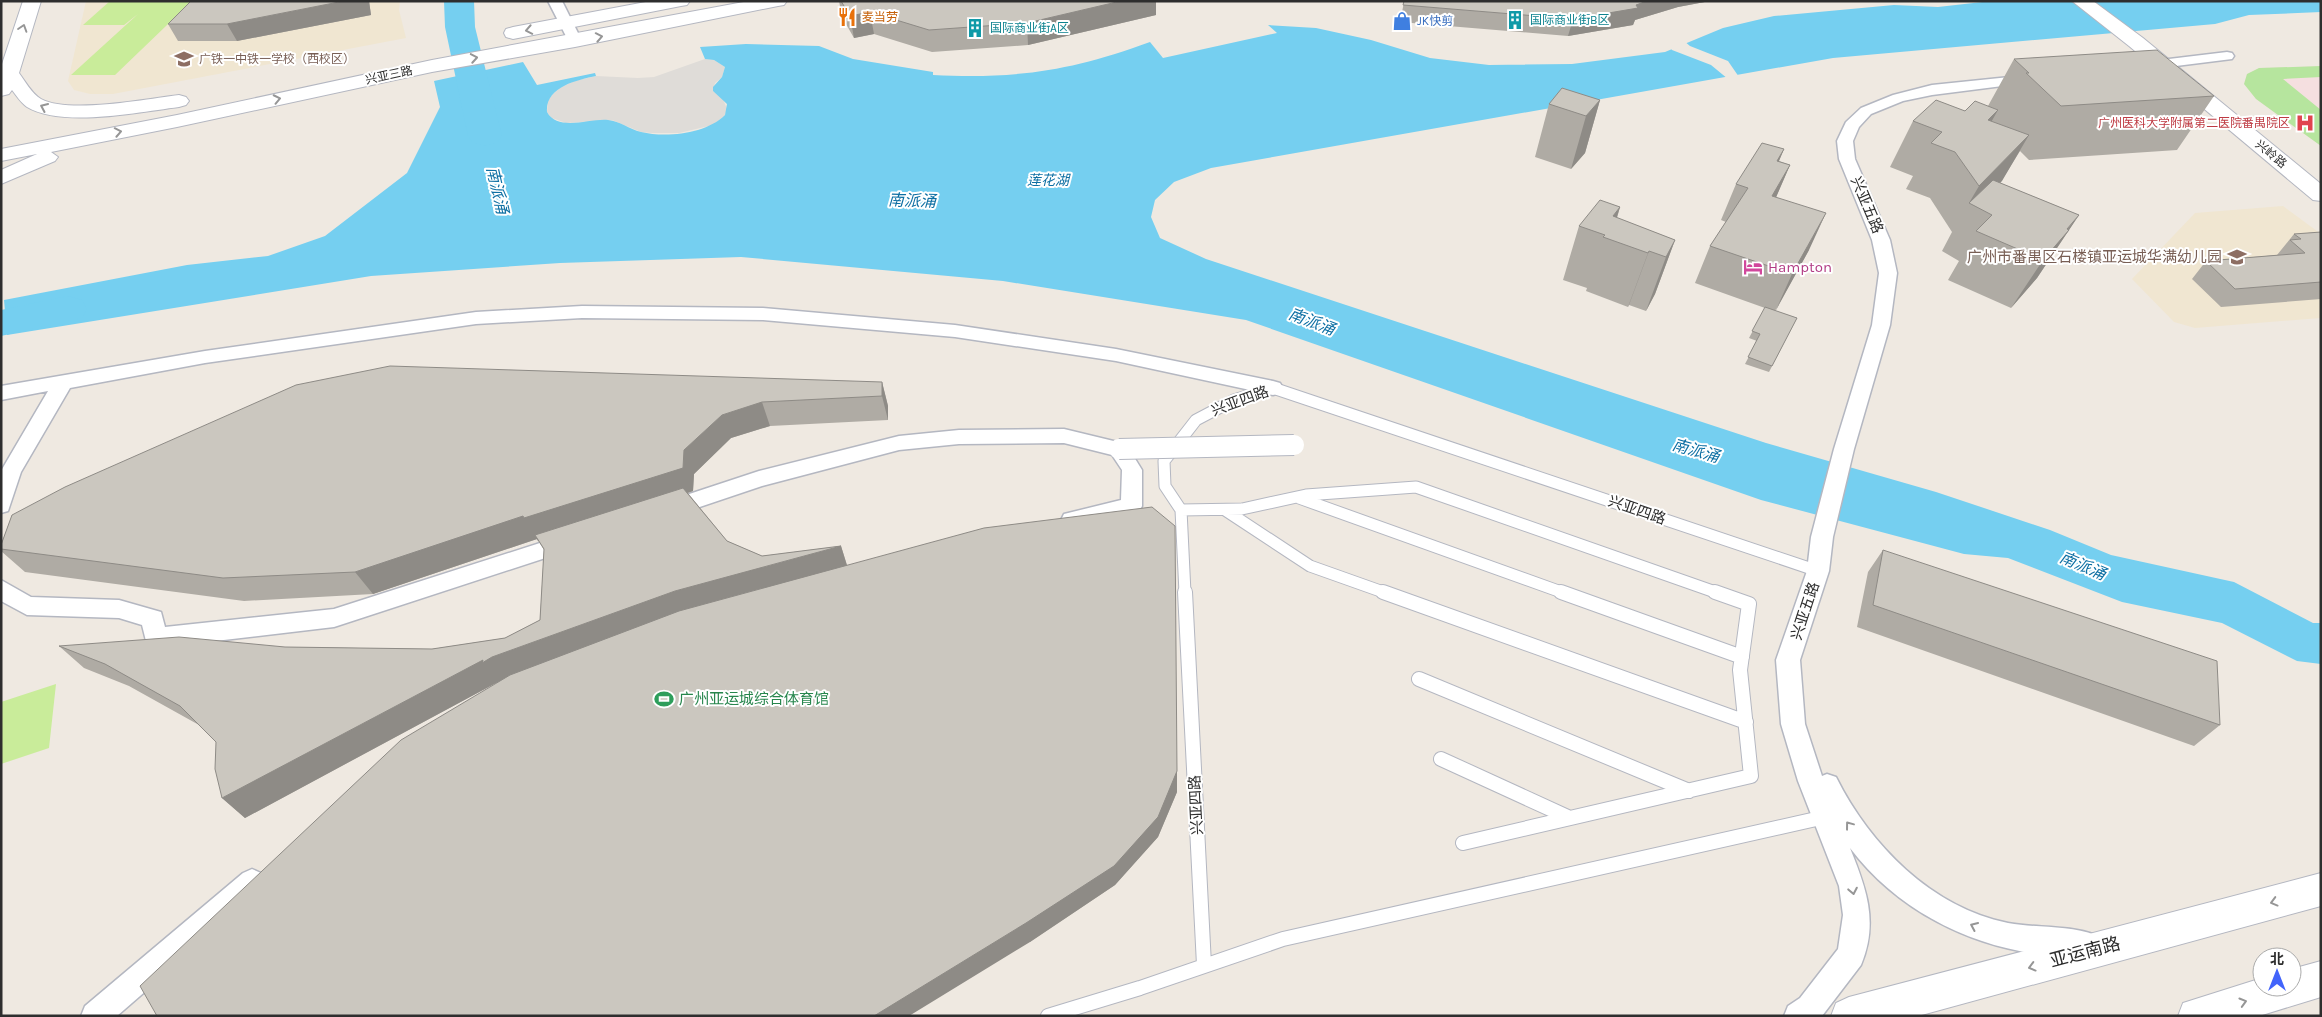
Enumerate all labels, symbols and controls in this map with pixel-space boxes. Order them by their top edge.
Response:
restaurant icon: 麦当劳 [836,6,858,28]
building icon: 国际商业街B区 [1504,9,1526,31]
place label: 麦当劳 [862,10,898,24]
shop icon: JK快剪 [1391,10,1413,32]
place label: 国际商业街B区 [1530,13,1609,27]
place label: JK快剪 [1417,14,1453,28]
building icon: 国际商业街A区 [964,17,986,39]
place label: 国际商业街A区 [990,21,1069,35]
one-way arrow [18,24,28,33]
one-way arrow [525,24,534,35]
one-way arrow [594,32,603,42]
school or university icon: 广铁一中铁一学校（西校区） [173,48,195,70]
place label: 广铁一中铁一学校（西校区） [199,52,355,66]
one-way arrow [470,54,479,64]
street label: 兴亚三路 [364,63,414,87]
one-way arrow [272,94,281,105]
one-way arrow [40,103,49,114]
hospital icon: 广州医科大学附属第二医院番禺院区 [2294,112,2316,134]
place label: 广州医科大学附属第二医院番禺院区 [2098,116,2290,130]
one-way arrow [113,128,122,138]
street label: 兴岭路 [2253,137,2289,171]
water label: 南派涌 [483,165,513,218]
water label: 莲花湖 [1027,172,1071,189]
street label: 兴亚五路 [1847,174,1887,236]
water label: 南派涌 [888,190,938,211]
school or university icon: 广州市番禺区石楼镇亚运城华满幼儿园 [2226,246,2248,268]
place label: 广州市番禺区石楼镇亚运城华满幼儿园 [1967,248,2222,266]
hotel icon: Hampton [1742,256,1764,278]
place label: Hampton [1768,258,1832,276]
water label: 南派涌 [1286,304,1339,340]
street label: 兴亚四路 [1209,382,1271,420]
water label: 南派涌 [1670,435,1723,467]
street label: 兴亚四路 [1606,492,1668,528]
water label: 南派涌 [2057,547,2110,584]
street label: 兴亚五路 [1787,580,1823,642]
sports icon: 广州亚运城综合体育馆 [653,688,675,710]
place label: 广州亚运城综合体育馆 [679,690,829,708]
street label: 兴亚四路 [1185,775,1207,835]
one-way arrow [1847,822,1855,831]
one-way arrow [1847,886,1858,895]
one-way arrow [2270,896,2278,906]
one-way arrow [1970,921,1979,932]
street label: 亚运南路 [2047,932,2123,972]
north arrow [2252,947,2302,997]
text: 北 [2270,951,2284,968]
one-way arrow [2029,961,2037,971]
one-way arrow [2239,997,2247,1007]

